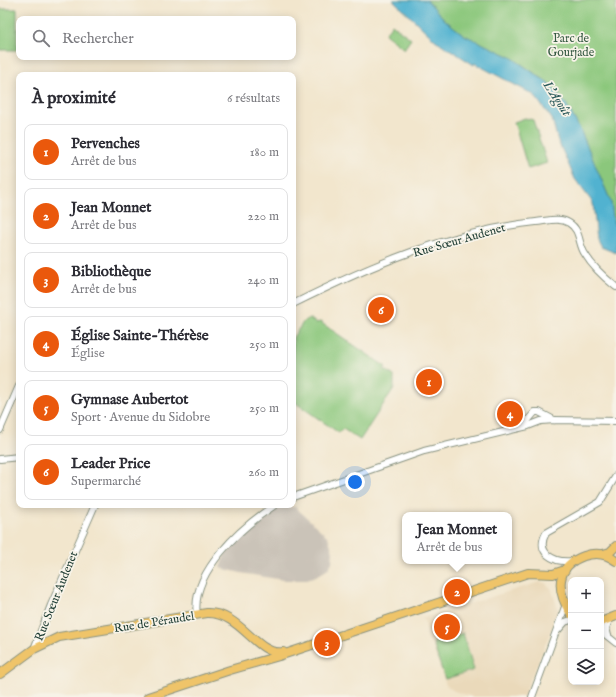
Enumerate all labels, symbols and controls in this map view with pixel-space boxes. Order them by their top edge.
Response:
search box [16,16,296,60]
icon: search [30,27,52,49]
text: Rechercher [62,29,134,48]
park label: Parc de Gourjade [548,31,595,60]
water label: L'Agoût [537,77,575,121]
text: À proximité [32,88,116,109]
text: 6 résultats [227,90,280,107]
text: Pervenches [71,134,140,153]
text: 1 [44,144,48,161]
text: 180 m [250,144,279,161]
text: Arrêt de bus [71,153,137,170]
text: Jean Monnet [71,198,151,217]
text: 2 [43,208,49,225]
text: 220 m [248,208,279,225]
text: Arrêt de bus [71,217,137,234]
street label: Rue Sœur Audenet [411,220,507,261]
text: Bibliothèque [71,262,151,281]
text: 3 [44,272,48,289]
text: 240 m [247,272,279,289]
text: Arrêt de bus [71,281,137,298]
pin: 6 [368,295,394,325]
text: Église Sainte-Thérèse [71,326,209,345]
text: 4 [43,336,49,353]
text: 250 m [249,336,279,353]
text: Église [71,345,105,362]
pin: 1 [416,367,442,397]
text: Gymnase Aubertot [71,390,188,409]
pin: 4 [497,399,523,429]
text: 5 [44,400,48,417]
text: 250 m [249,400,279,417]
text: Sport · Avenue du Sidobre [71,409,210,426]
text: Leader Price [71,454,150,473]
text: 6 [43,464,49,481]
text: 260 m [248,464,279,481]
your location [345,472,365,492]
text: Supermarché [71,473,141,490]
popup [402,512,512,564]
text: Jean Monnet [417,520,497,539]
text: Arrêt de bus [417,539,482,556]
street label: Rue Sœur Audenet [32,549,81,643]
pin: 2 [444,577,470,607]
map controls [568,577,604,685]
button: + [568,577,604,613]
street label: Rue de Péraudel [113,609,196,636]
pin: 5 [434,612,460,642]
button: − [568,613,604,649]
pin: 3 [314,628,340,658]
button: layers [568,649,604,685]

